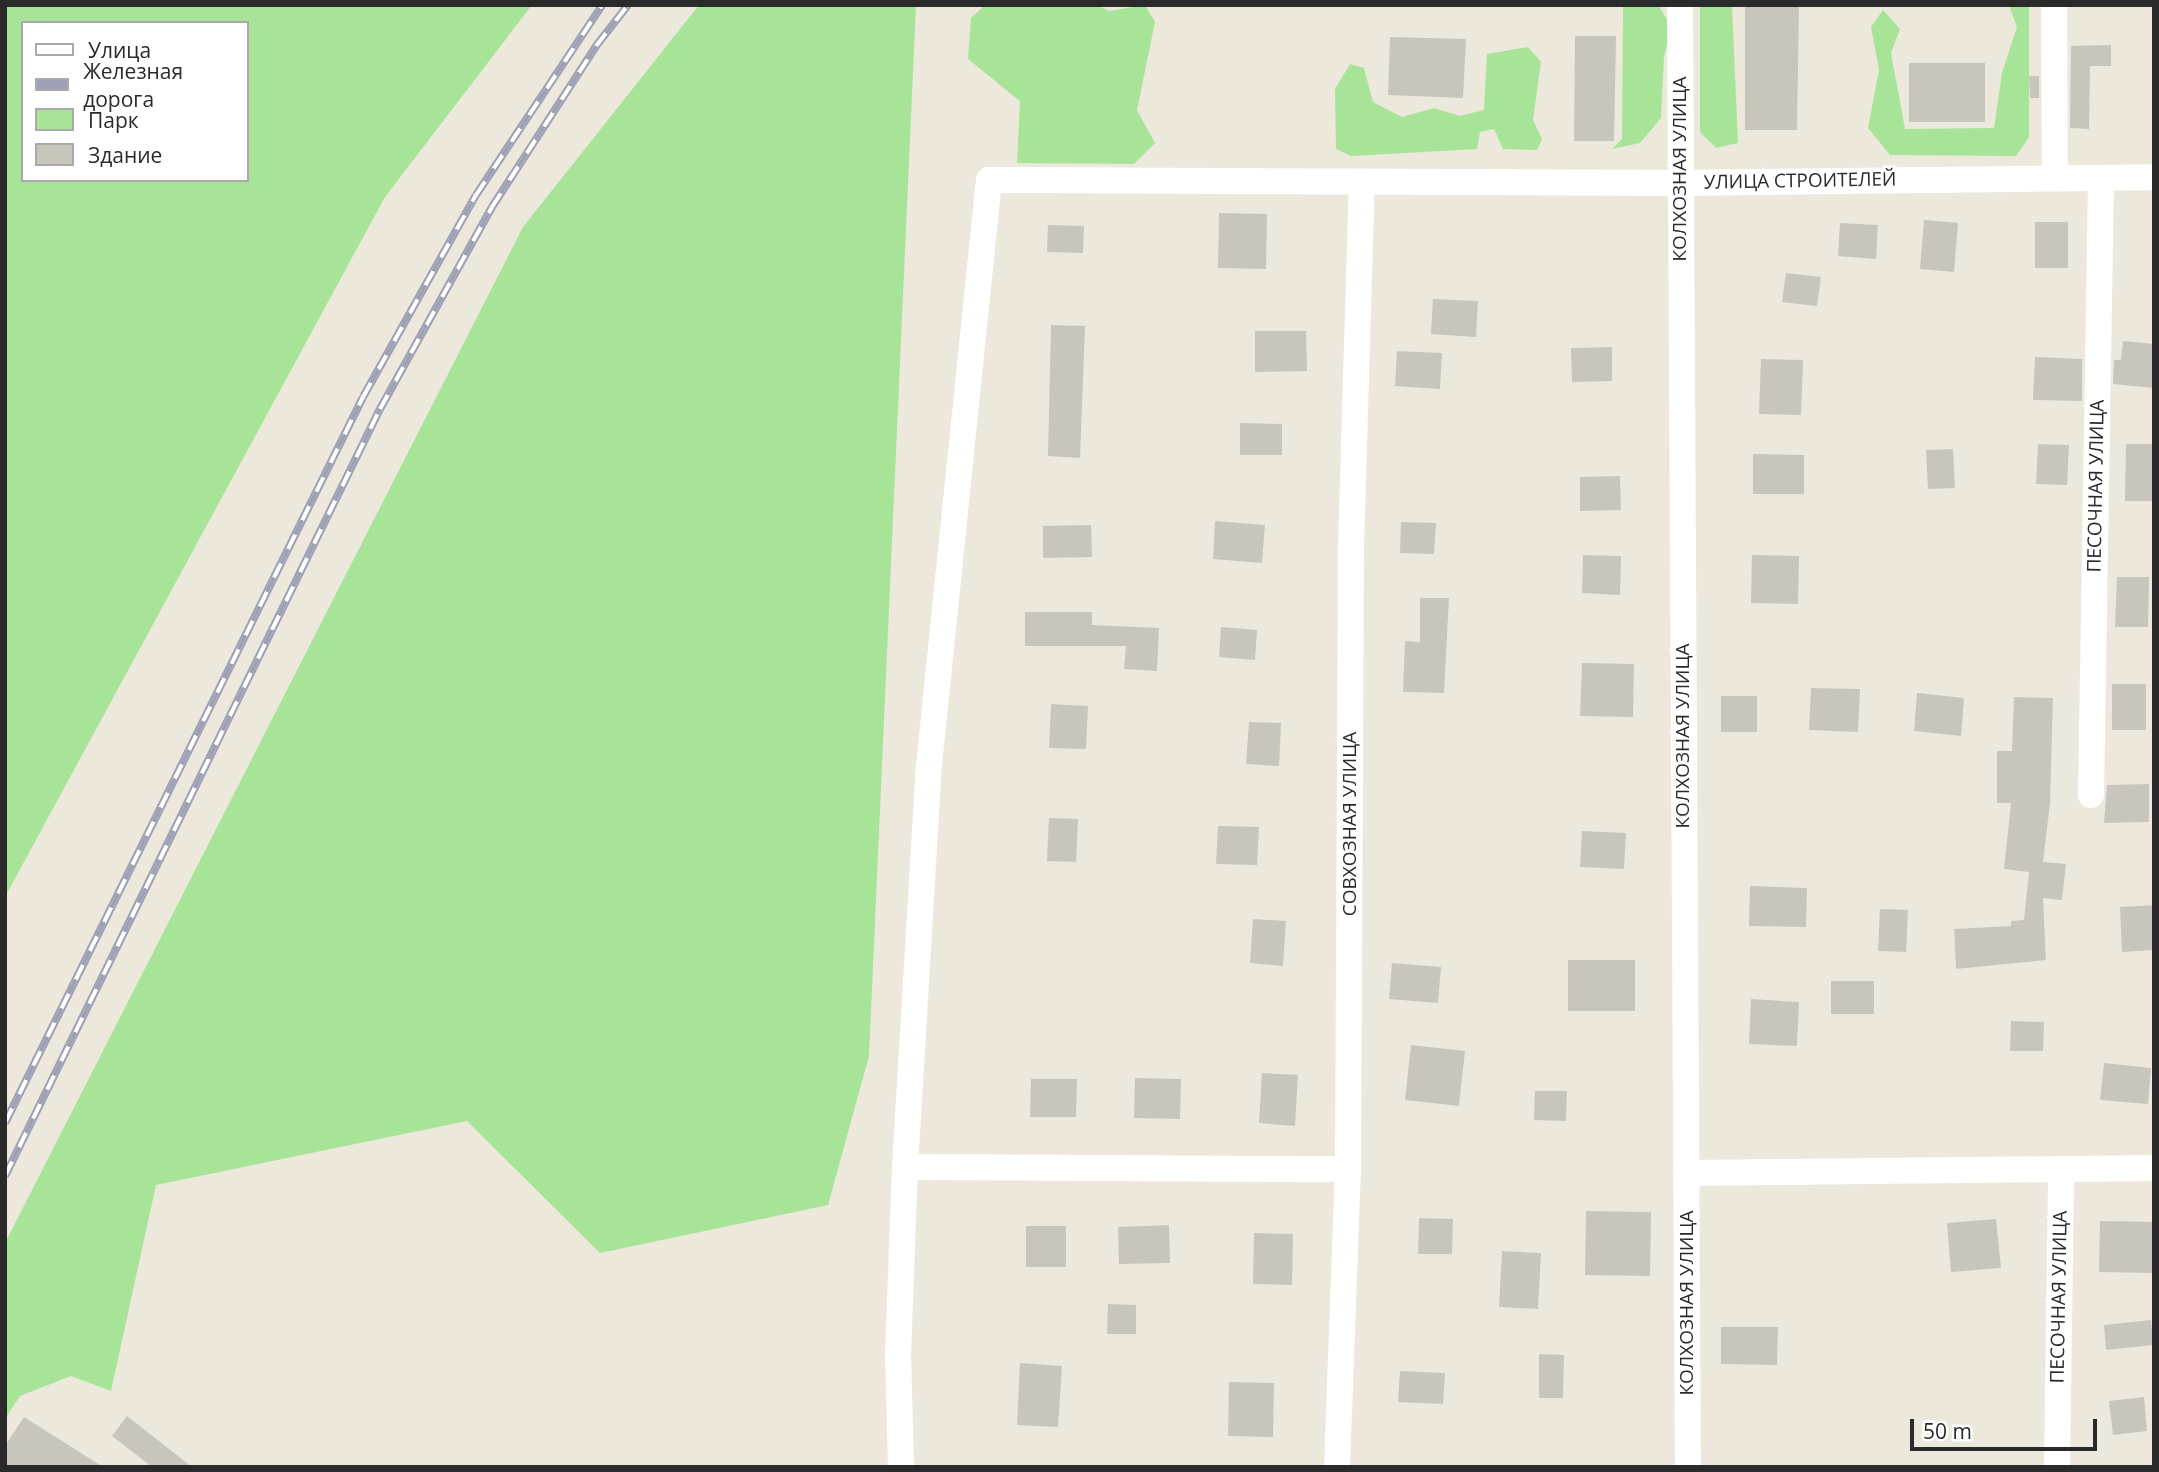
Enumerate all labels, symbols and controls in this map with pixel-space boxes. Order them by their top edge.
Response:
legend [21,21,248,182]
text: Улица [88,36,151,64]
text: Железная дорога [83,57,183,113]
street label: КОЛХОЗНАЯ УЛИЦА [1669,76,1691,262]
text: Парк [88,106,139,134]
text: Здание [88,141,162,169]
street label: УЛИЦА СТРОИТЕЛЕЙ [1703,168,1897,194]
street label: ПЕСОЧНАЯ УЛИЦА [2083,399,2109,573]
street label: КОЛХОЗНАЯ УЛИЦА [1672,643,1694,829]
street label: СОВХОЗНАЯ УЛИЦА [1339,732,1361,916]
street label: КОЛХОЗНАЯ УЛИЦА [1676,1210,1698,1396]
street label: ПЕСОЧНАЯ УЛИЦА [2046,1210,2072,1384]
scale bar [1914,1406,2101,1450]
text: 50 m [1923,1417,1972,1445]

